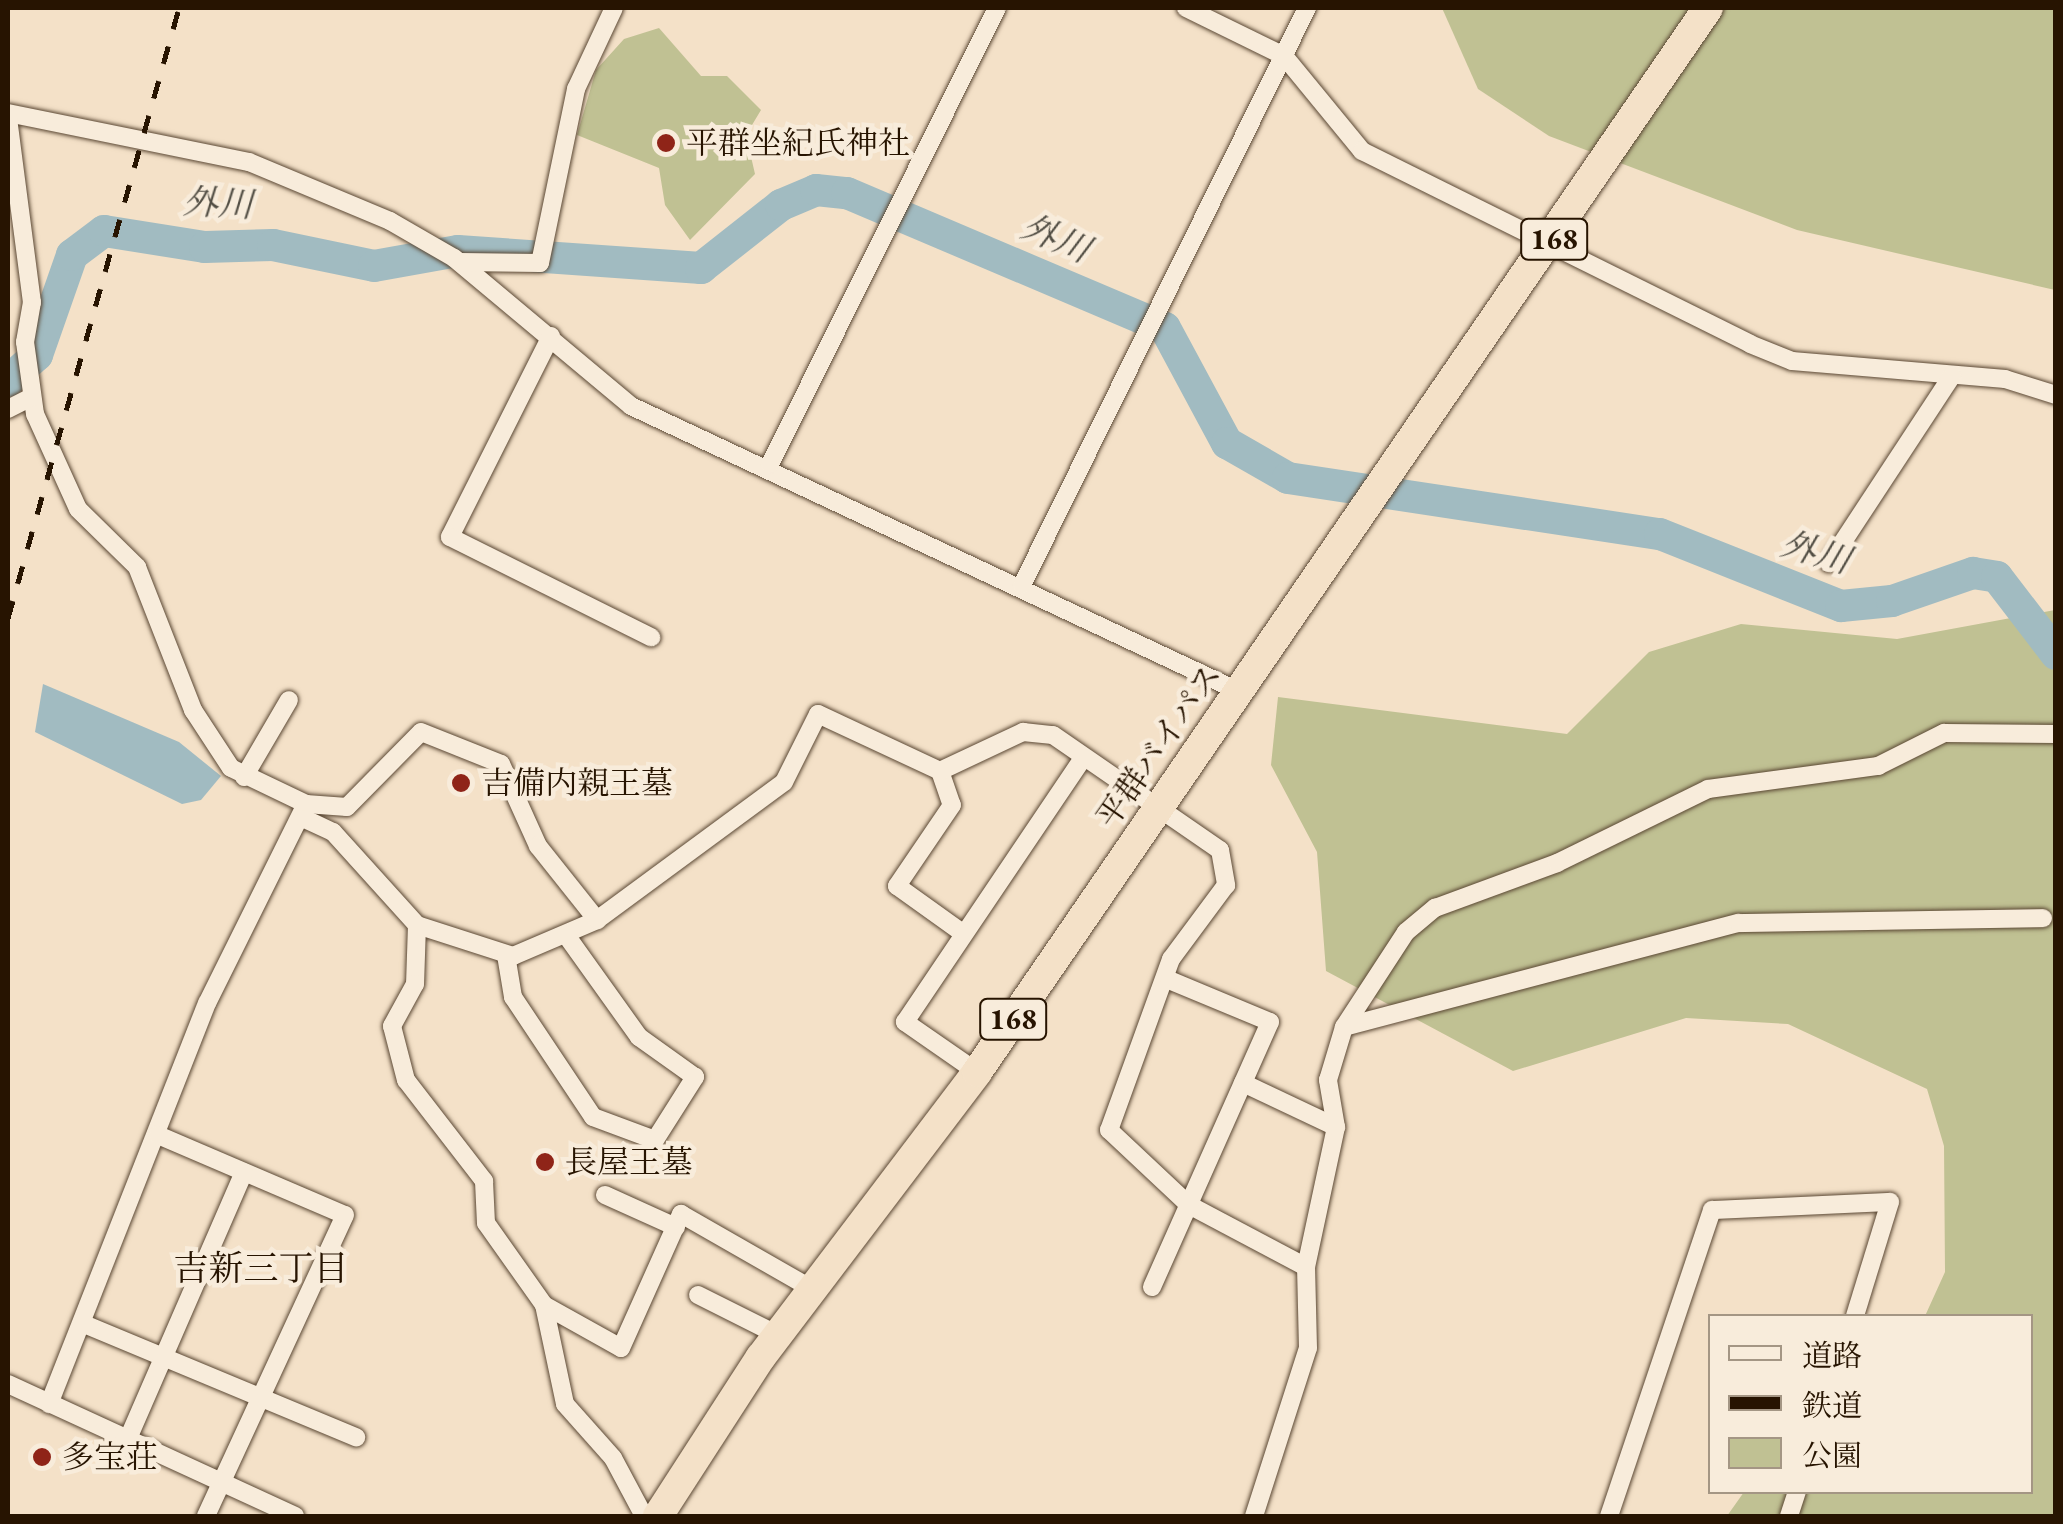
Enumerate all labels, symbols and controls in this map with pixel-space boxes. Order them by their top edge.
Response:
place label: 平群坐紀氏神社 [686,124,910,162]
marker: 平群坐紀氏神社 [655,132,677,154]
water label: 外川 [182,180,254,226]
water label: 外川 [1016,205,1096,271]
road number: 168 [1519,214,1589,264]
water label: 外川 [1777,522,1855,582]
street label: 平群バイパス [1088,656,1230,836]
place label: 吉備内親王墓 [481,764,673,802]
marker: 吉備内親王墓 [450,772,472,794]
road number: 168 [978,994,1048,1044]
place label: 長屋王墓 [565,1143,693,1181]
marker: 長屋王墓 [534,1151,556,1173]
district label: 吉新三丁目 [174,1247,348,1289]
legend [1708,1314,2033,1494]
text: 道路 [1802,1336,1862,1375]
text: 鉄道 [1802,1386,1862,1425]
text: 公園 [1802,1436,1862,1475]
place label: 多宝荘 [62,1438,158,1476]
marker: 多宝荘 [31,1446,53,1468]

